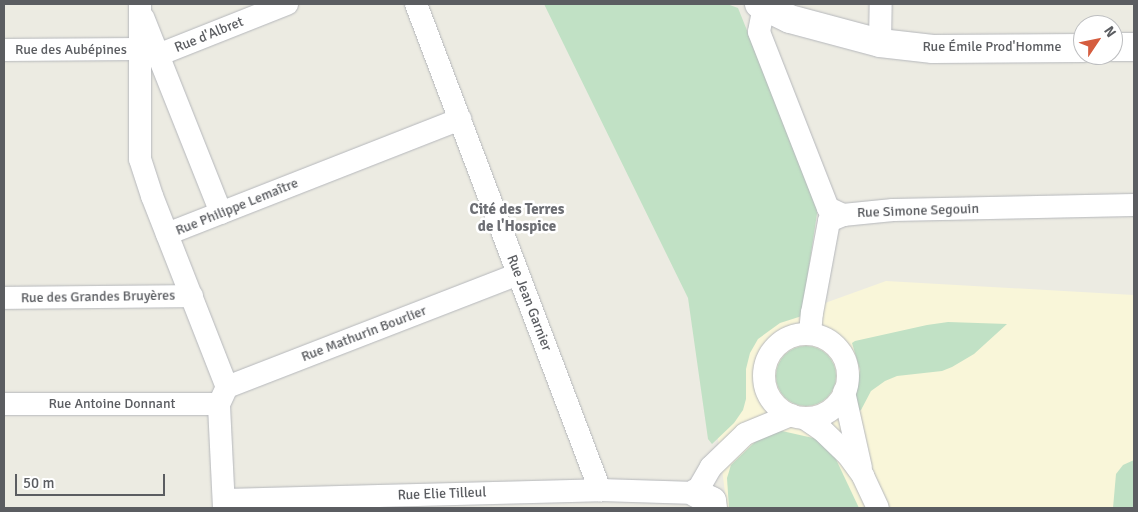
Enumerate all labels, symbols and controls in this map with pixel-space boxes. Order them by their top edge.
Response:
street label: Rue d'Albret [172,14,246,56]
north arrow [1073,15,1123,65]
text: N [1100,23,1120,41]
street label: Rue Émile Prod'Homme [923,39,1061,55]
street label: Rue des Aubépines [15,42,127,58]
street label: Rue Philippe Lemaître [173,175,301,239]
district label: Cité des Terres de l'Hospice [470,200,564,235]
street label: Rue Simone Segouin [857,200,979,222]
street label: Rue Jean Garnier [503,252,555,354]
street label: Rue des Grandes Bruyères [21,287,175,307]
street label: Rue Mathurin Bourlier [299,302,429,366]
street label: Rue Antoine Donnant [49,396,175,412]
scale bar [18,464,168,496]
text: 50 m [23,474,54,492]
street label: Rue Elie Tilleul [397,484,487,504]

